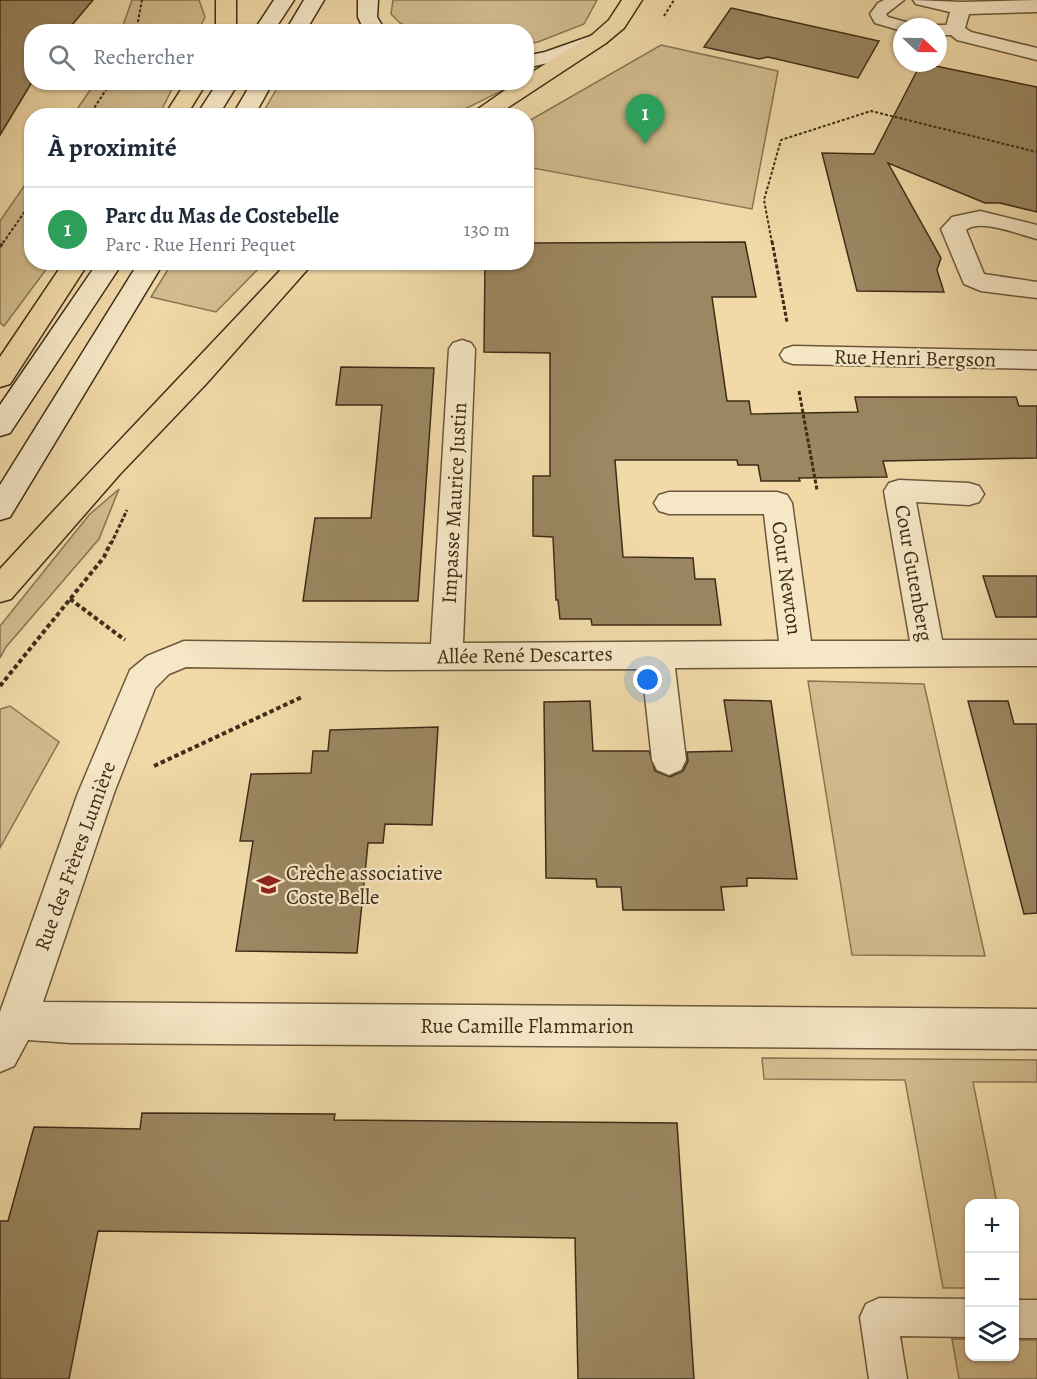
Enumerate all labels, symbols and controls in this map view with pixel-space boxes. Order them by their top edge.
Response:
north arrow [893,18,947,72]
search box [24,24,534,90]
icon: search [45,41,78,74]
text: Rechercher [93,42,194,72]
pin: 1 [626,94,664,144]
text: À proximité [48,130,177,165]
text: Parc du Mas de Costebelle [105,201,339,231]
text: 1 [64,216,71,243]
text: 130 m [464,216,510,243]
text: Parc · Rue Henri Pequet [105,231,296,258]
street label: Rue Henri Bergson [834,343,996,373]
street label: Impasse Maurice Justin [435,402,473,604]
street label: Cour Gutenberg [888,503,940,644]
street label: Cour Newton [765,519,809,637]
street label: Allée René Descartes [436,639,613,671]
your location [633,665,662,694]
street label: Rue des Frères Lumière [28,757,122,955]
place label: Crèche associative Coste Belle [286,859,443,911]
school or university icon: Crèche associative Coste Belle [255,872,281,898]
street label: Rue Camille Flammarion [420,1012,634,1040]
map controls [965,1199,1019,1361]
button: + [965,1199,1019,1253]
button: − [965,1253,1019,1307]
button: layers [965,1307,1019,1361]

